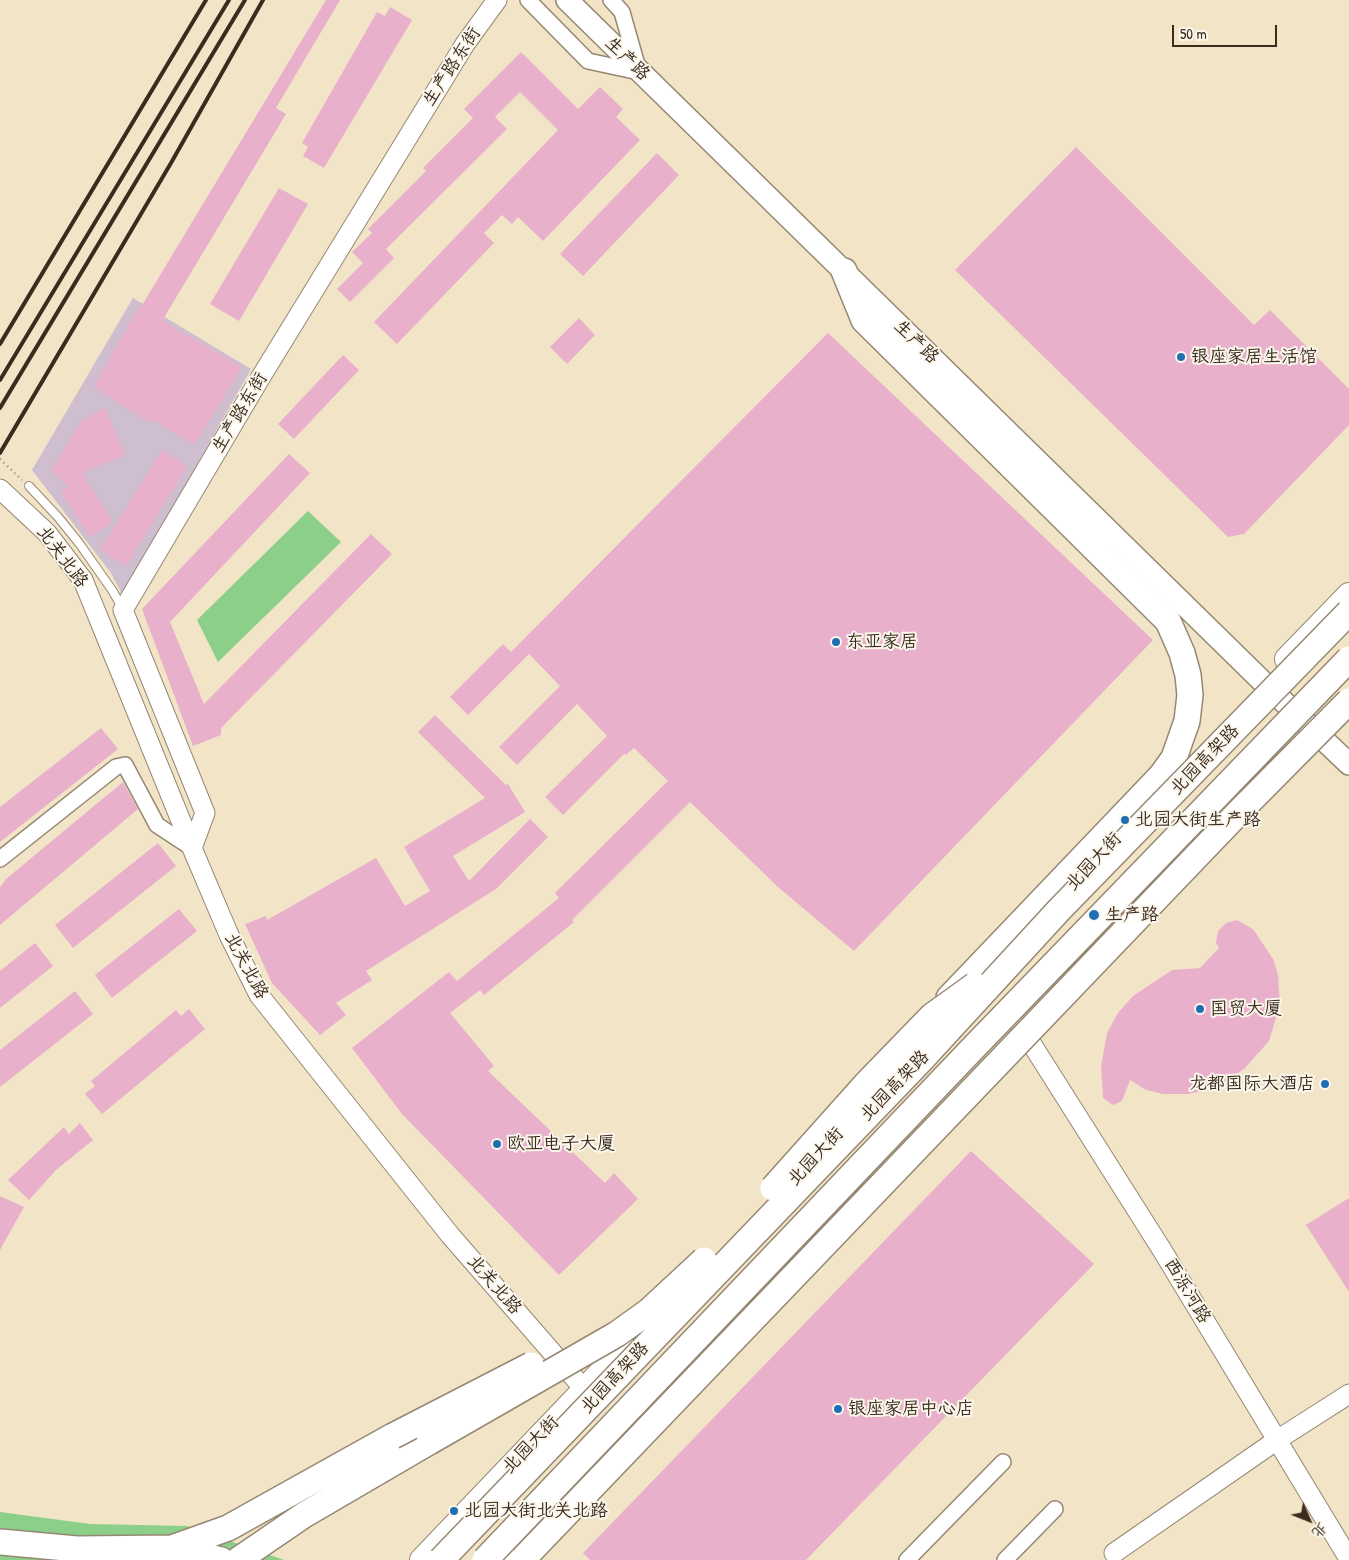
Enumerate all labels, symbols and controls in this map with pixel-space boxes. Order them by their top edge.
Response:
scale bar [1174,15,1279,47]
street label: 生产路东街 [418,23,486,111]
text: 50 m [1180,23,1207,44]
street label: 生产路 [600,32,654,86]
street label: 生产路 [889,315,943,369]
place label: 银座家居生活馆 [1191,346,1317,368]
marker: 银座家居生活馆 [1175,351,1187,363]
street label: 生产路东街 [208,369,272,457]
street label: 北关北路 [32,522,92,592]
place label: 东亚家居 [846,631,918,653]
marker: 东亚家居 [830,636,842,648]
street label: 北园高架路 [1166,720,1244,800]
place label: 北园大街生产路 [1135,809,1261,831]
marker: 北园大街生产路 [1119,814,1131,826]
street label: 北园大街 [1062,828,1126,896]
place label: 生产路 [1105,904,1159,926]
marker: 生产路 [1087,908,1101,922]
street label: 北关北路 [220,929,272,1003]
place label: 国贸大厦 [1210,998,1282,1020]
marker: 国贸大厦 [1194,1003,1206,1015]
street label: 北园高架路 [856,1046,934,1126]
place label: 龙都国际大酒店 [1189,1073,1315,1095]
marker: 龙都国际大酒店 [1319,1078,1331,1090]
street label: 北园大街 [784,1123,848,1191]
place label: 欧亚电子大厦 [507,1133,615,1155]
marker: 欧亚电子大厦 [491,1138,503,1150]
street label: 北关北路 [462,1251,526,1319]
street label: 西泺河路 [1159,1255,1215,1327]
street label: 北园高架路 [576,1338,654,1418]
place label: 银座家居中心店 [848,1398,974,1420]
marker: 银座家居中心店 [832,1403,844,1415]
street label: 北园大街 [498,1412,564,1478]
north arrow [1284,1495,1334,1545]
place label: 北园大街北关北路 [464,1500,608,1522]
marker: 北园大街北关北路 [448,1505,460,1517]
text: 北 [1308,1519,1332,1542]

